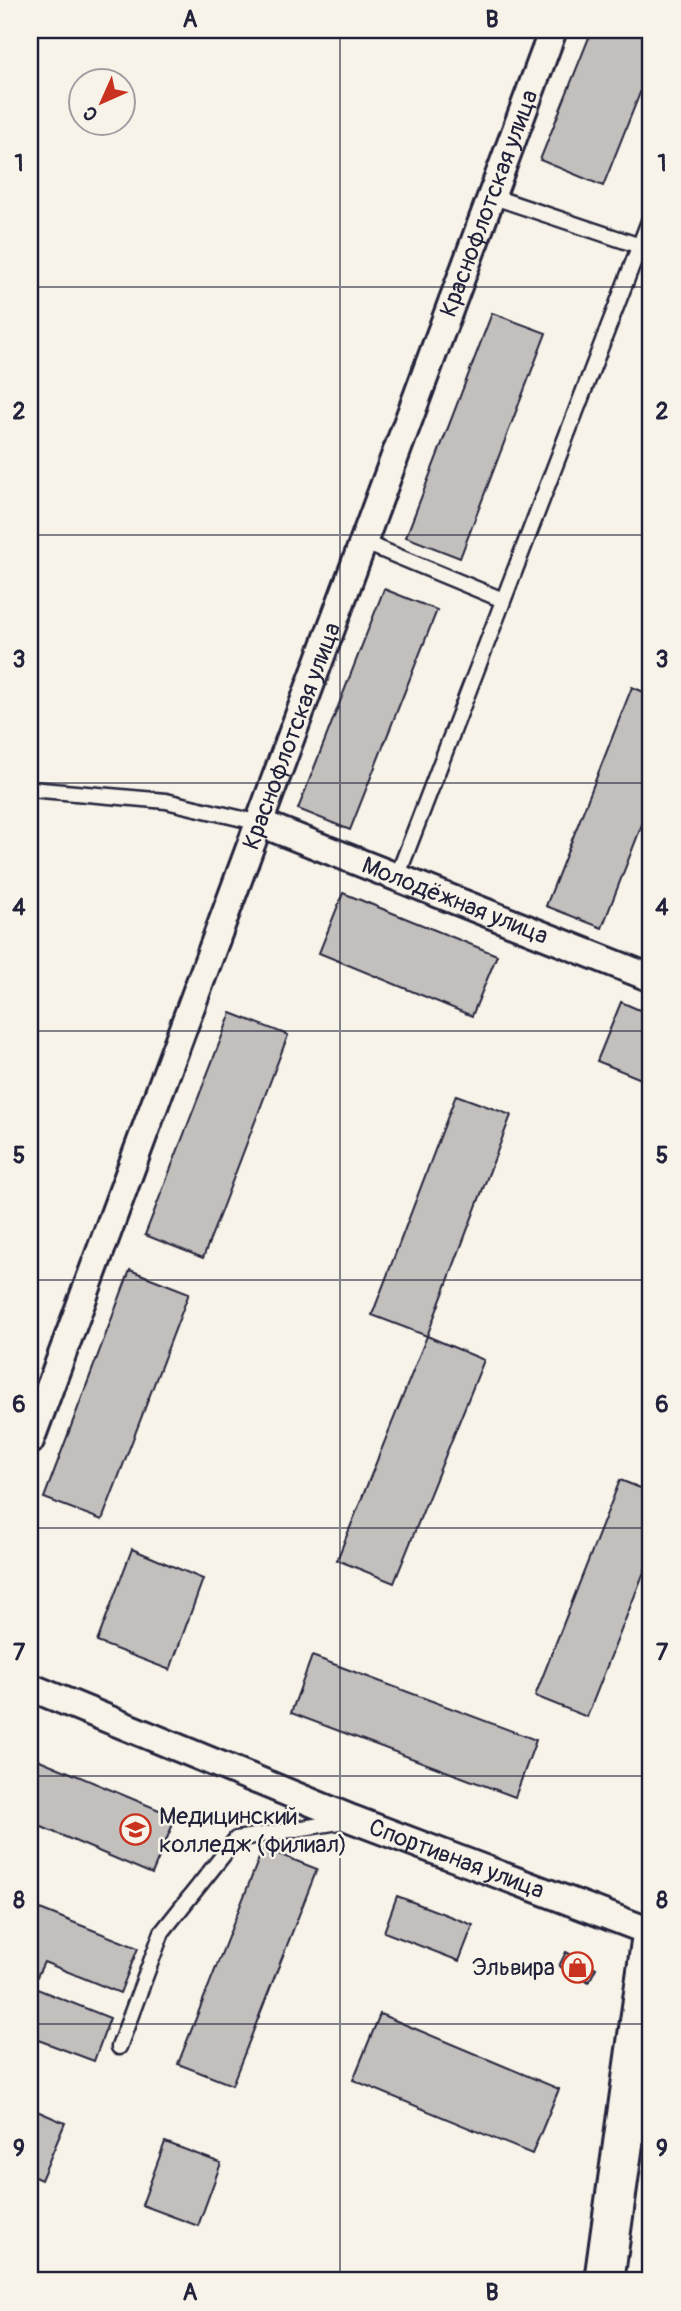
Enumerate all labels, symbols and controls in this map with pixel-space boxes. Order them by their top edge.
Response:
text: A [183,5,198,34]
text: B [485,5,499,34]
north arrow [66,66,136,136]
street label: Краснофлотская улица [433,86,544,321]
text: С [78,100,103,126]
text: 1 [15,149,24,178]
text: 1 [658,149,667,178]
text: 2 [13,397,26,426]
text: 2 [656,397,669,426]
street label: Краснофлотская улица [236,618,347,853]
text: 3 [13,645,25,674]
text: 3 [656,645,668,674]
street label: Молодёжная улица [358,850,553,950]
text: 4 [12,893,26,922]
text: 4 [655,893,669,922]
text: 5 [13,1141,25,1170]
text: 5 [656,1141,668,1170]
text: 6 [12,1390,26,1419]
text: 6 [655,1390,669,1419]
text: 7 [13,1638,26,1667]
text: 7 [656,1638,669,1667]
place label: Медицинский колледж (филиал) [159,1802,347,1859]
street label: Спортивная улица [365,1812,549,1905]
school or university icon: Медицинский колледж (филиал) [119,1813,153,1847]
text: 8 [13,1886,25,1915]
text: 8 [656,1886,668,1915]
shop icon: Эльвира [561,1950,595,1984]
place label: Эльвира [472,1953,555,1982]
text: 9 [13,2134,25,2163]
text: 9 [656,2134,668,2163]
text: A [183,2278,198,2307]
text: B [485,2278,499,2307]

